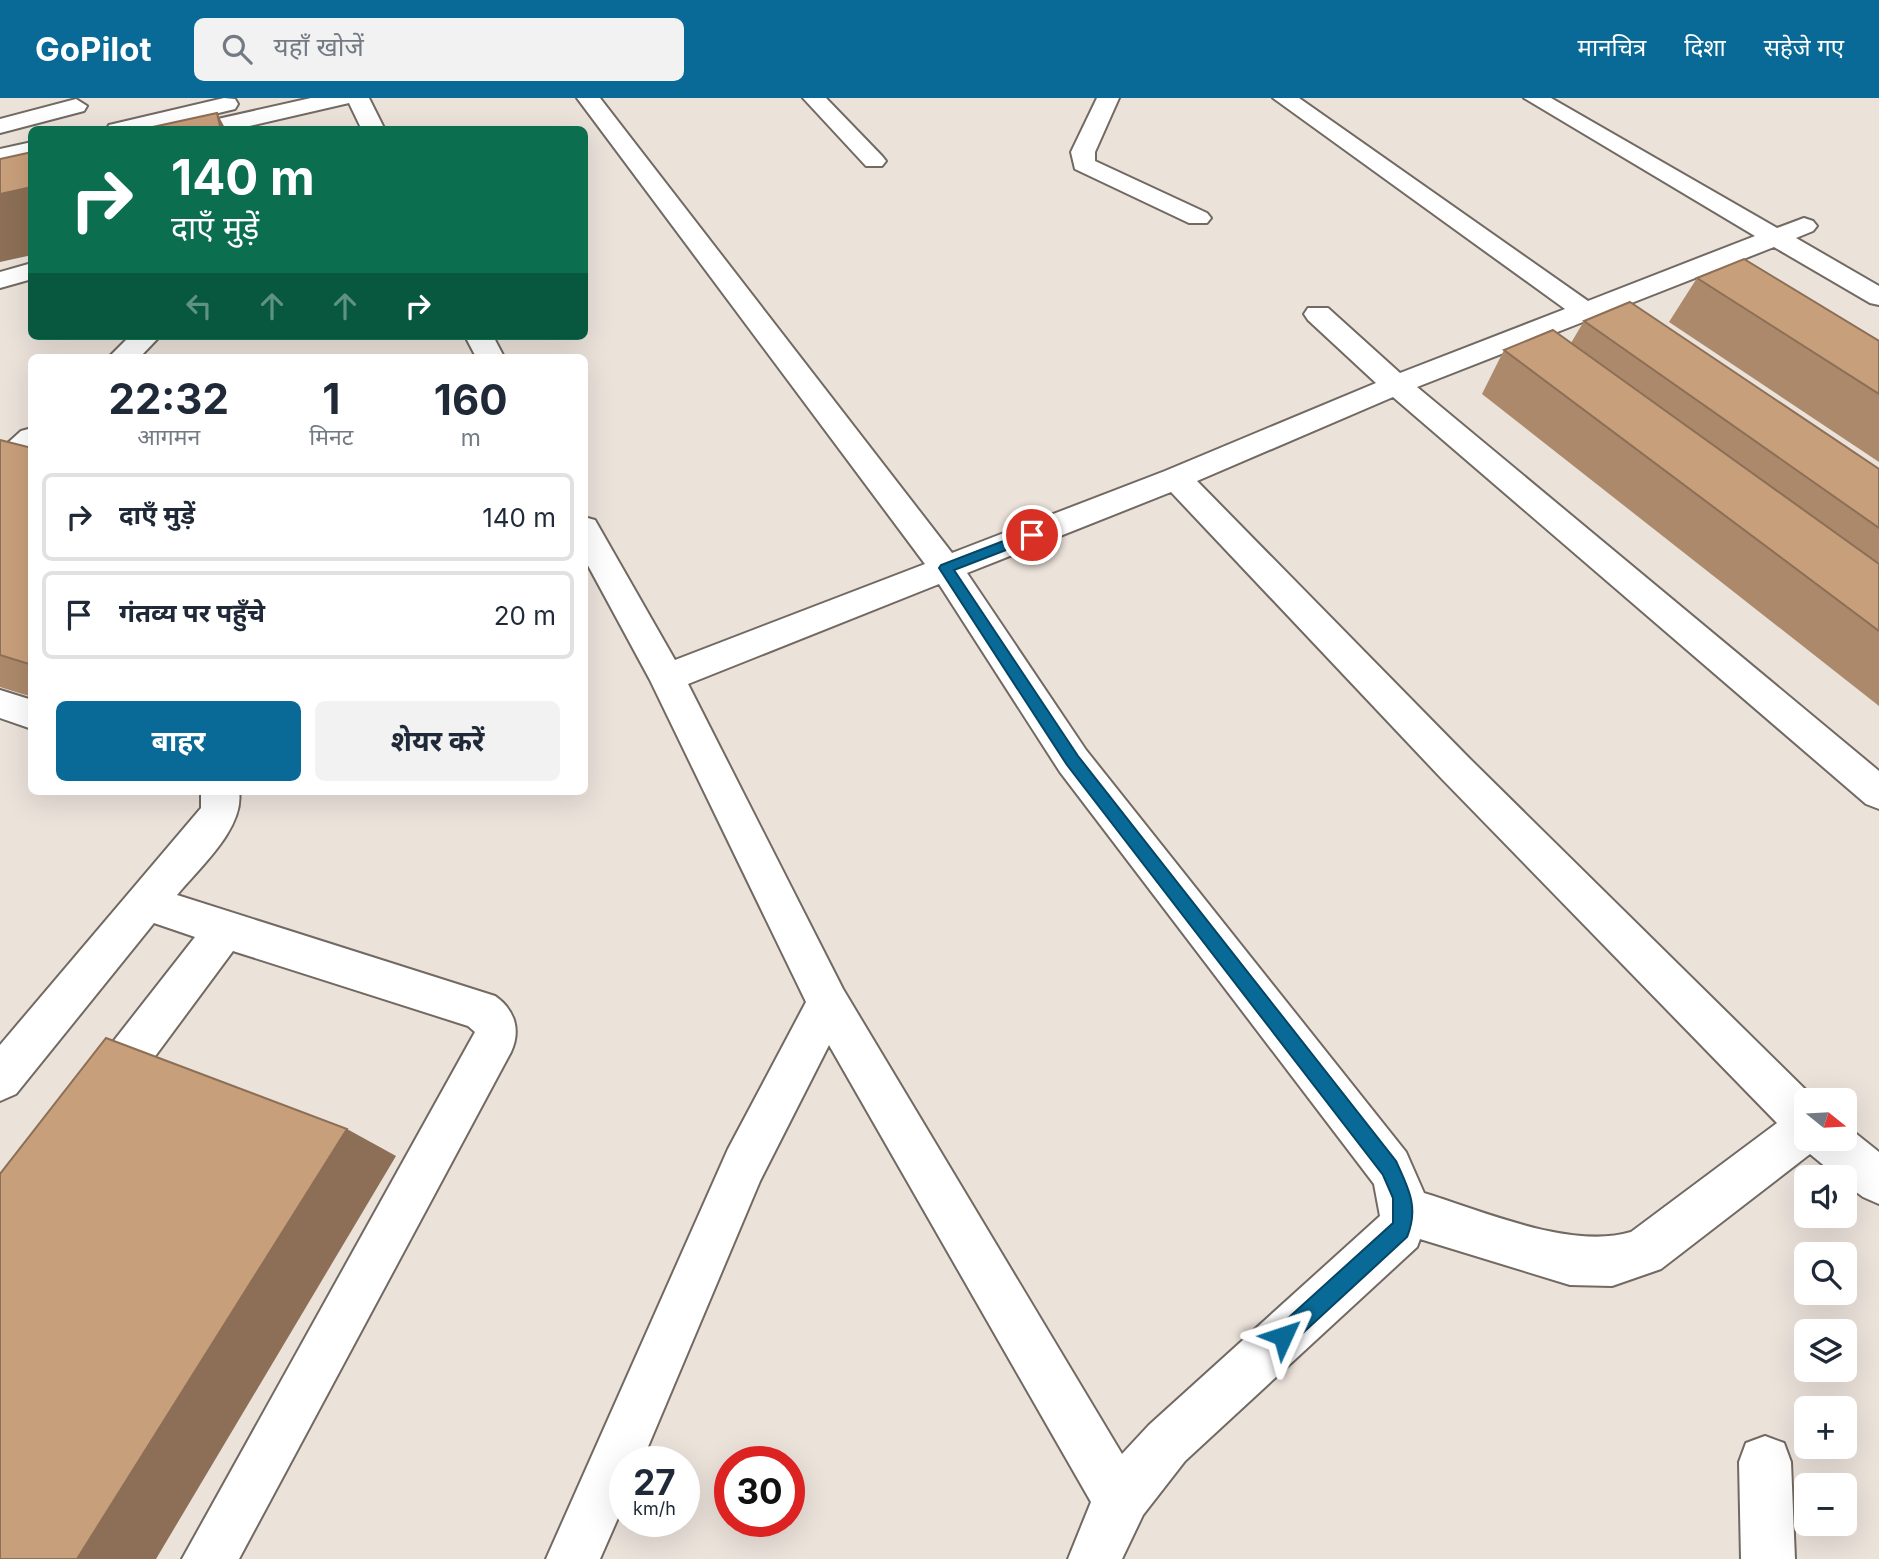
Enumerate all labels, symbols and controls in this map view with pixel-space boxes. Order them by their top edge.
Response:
search box [194,18,684,81]
text: GoPilot [35,29,152,69]
icon: search [218,30,256,68]
text: यहाँ खोजें [274,31,364,62]
text: मानचित्र [1578,33,1646,62]
text: दिशा [1684,33,1726,62]
text: सहेजे गए [1764,33,1844,62]
text: 140 m [171,148,315,207]
icon: right [56,154,147,245]
text: दाएँ मुड़ें [171,208,259,247]
icon: left [180,287,218,325]
icon: ahead [253,287,291,325]
icon: ahead [326,287,364,325]
icon: right [399,287,437,325]
text: 22:32 [108,373,229,424]
text: 1 [322,373,340,424]
text: 160 [434,374,508,425]
text: आगमन [137,423,200,451]
text: मिनट [309,423,353,451]
text: m [461,424,481,452]
icon: right [60,498,98,536]
text: दाएँ मुड़ें [119,499,195,530]
text: 140 m [482,502,556,533]
pin [1002,505,1062,565]
icon: arrive [1013,516,1051,554]
icon: arrive [60,596,98,634]
text: गंतव्य पर पहुँचे [119,597,265,628]
text: 20 m [494,600,556,631]
button: बाहर [56,701,301,781]
button: शेयर करें [315,701,560,781]
north arrow [1794,1088,1857,1152]
map controls [1794,1088,1857,1536]
button: sound [1794,1165,1857,1228]
button: search [1794,1242,1857,1305]
position arrow [1246,1299,1320,1373]
button: layers [1794,1319,1857,1382]
button: + [1794,1396,1857,1459]
speed limit sign: 30 [714,1446,805,1537]
text: 27 [633,1461,676,1503]
button: − [1794,1473,1857,1536]
text: km/h [633,1498,676,1519]

